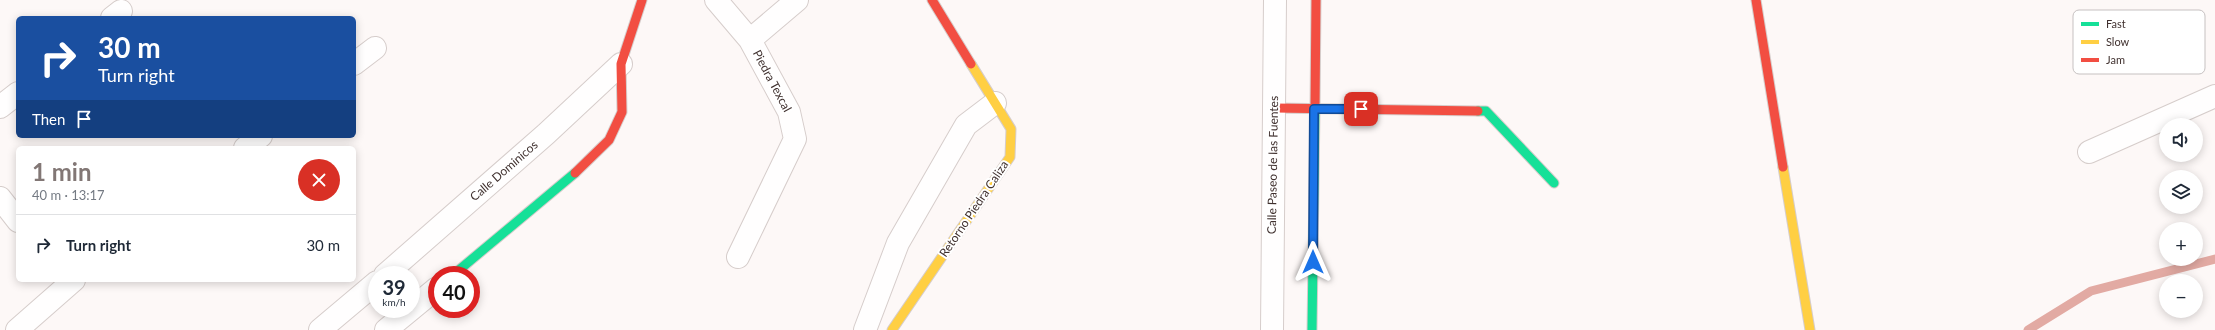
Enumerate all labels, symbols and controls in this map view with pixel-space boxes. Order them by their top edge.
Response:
legend [2073,10,2205,74]
text: Fast [2106,17,2126,30]
text: 30 m [98,30,161,64]
icon: right [32,32,84,84]
text: Slow [2106,35,2130,48]
street label: Piedra Texcal [750,47,795,114]
text: Jam [2106,53,2125,66]
text: Turn right [98,64,175,86]
pin [1344,92,1378,126]
street label: Calle Paseo de las Fuentes [1264,96,1281,234]
icon: arrive [1350,98,1372,120]
icon: arrive [73,108,95,130]
text: Then [32,110,65,128]
map controls [2159,118,2203,318]
button: sound [2159,118,2203,162]
street label: Calle Dominicos [467,137,541,204]
text: 1 min [32,157,92,186]
street label: Retorno Piedra Caliza [936,158,1011,260]
button: close [298,159,340,201]
button: layers [2159,170,2203,214]
text: 40 m · 13:17 [32,187,105,203]
button: + [2159,222,2203,266]
icon: right [32,234,54,256]
text: Turn right [66,236,131,254]
text: 30 m [306,236,340,254]
position arrow [1292,241,1334,283]
speed limit sign: 40 [428,266,480,318]
button: − [2159,274,2203,318]
text: 39 [382,275,406,299]
text: km/h [382,296,406,308]

